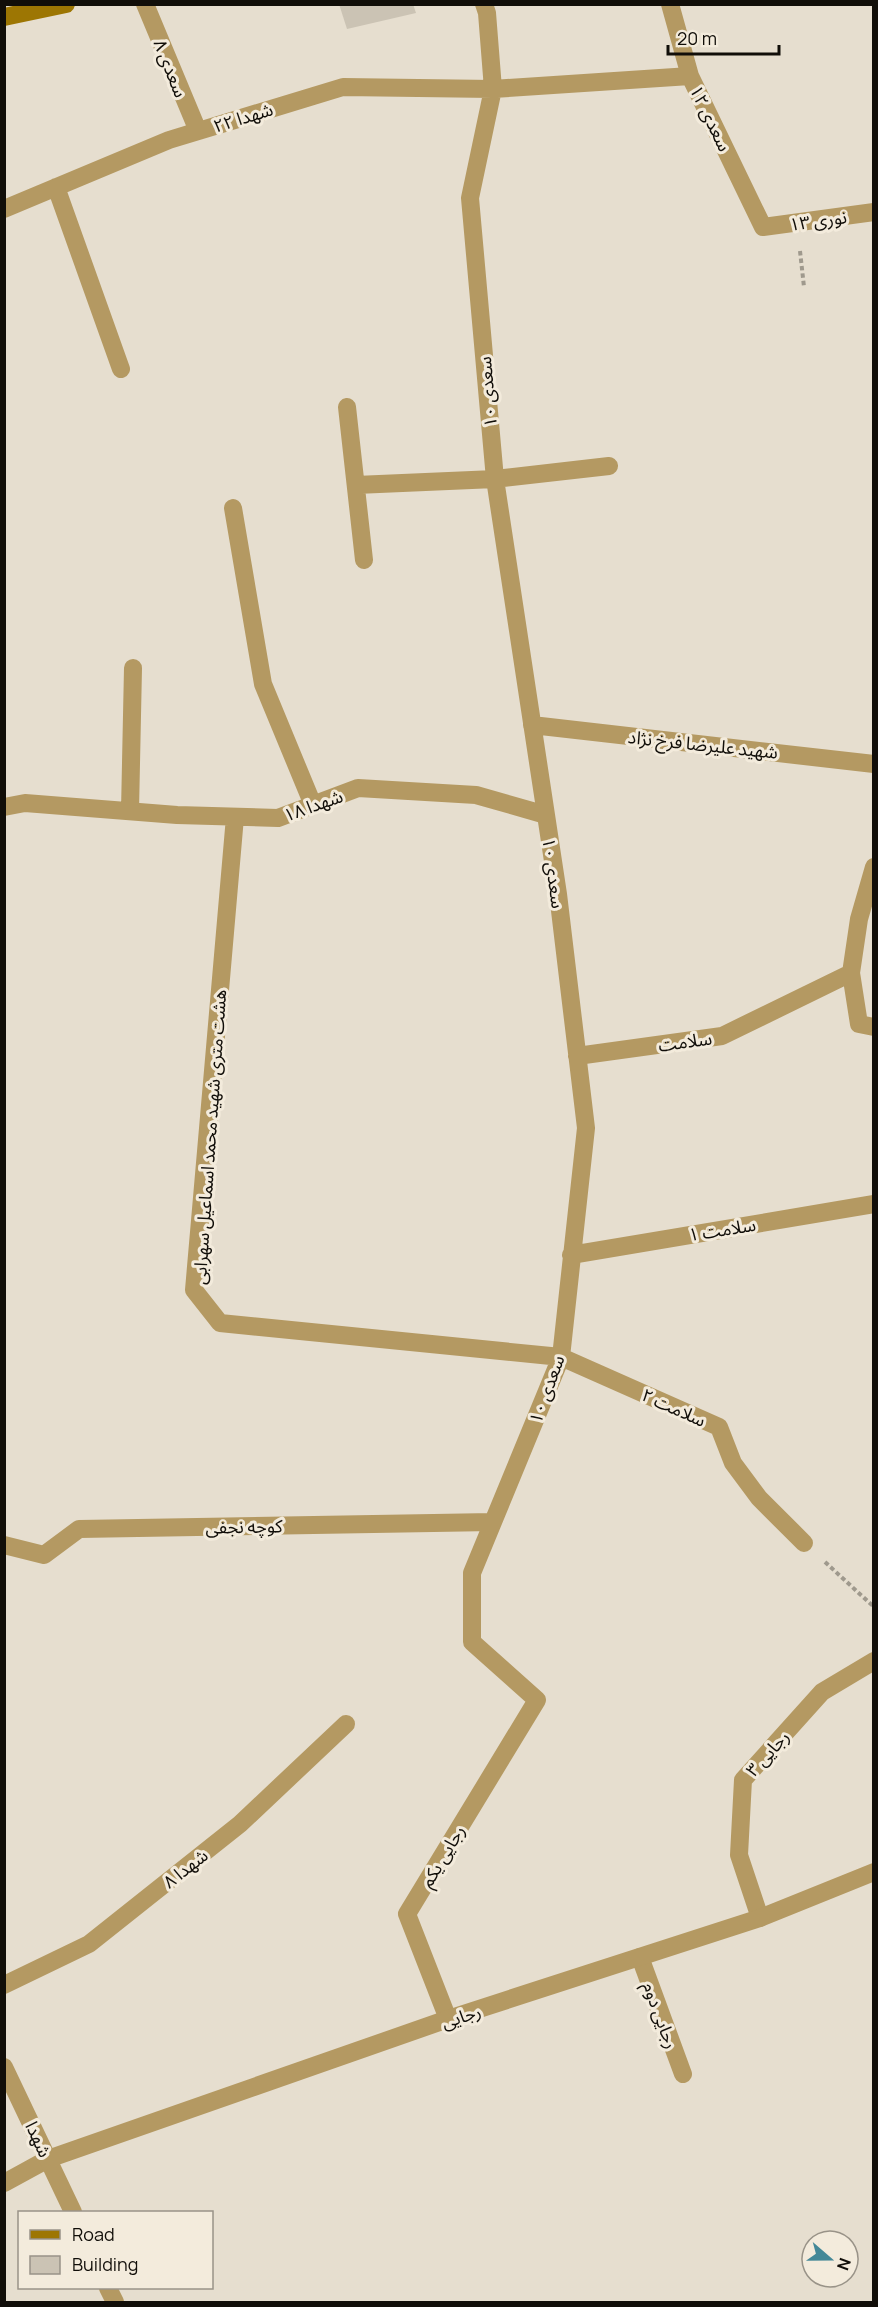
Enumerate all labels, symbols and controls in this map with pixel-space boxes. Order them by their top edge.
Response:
scale bar [668,18,779,56]
text: 20 m [677,26,717,50]
street label: سعدی ۸ [149,35,193,101]
street label: سعدی ۱۲ [685,81,737,155]
street label: شهدا ۲۲ [210,97,276,137]
street label: نوری ۱۳ [788,204,848,236]
street label: سعدی ۱۰ [472,356,502,428]
street label: شهید علیرضا فرخ نژاد [627,724,779,766]
street label: شهدا ۱۸ [280,783,346,827]
street label: سعدی ۱۰ [537,836,571,910]
street label: هشت متری شهید محمد اسماعیل سهرابی [187,989,231,1285]
street label: سلامت [657,1025,713,1057]
street label: سلامت ۱ [687,1212,757,1246]
street label: سعدی ۱۰ [523,1352,569,1426]
street label: سلامت ۲ [638,1382,710,1432]
street label: کوچه نجفی [205,1513,283,1539]
street label: رجایی ۳ [740,1725,794,1781]
street label: رجایی یکم [414,1820,472,1893]
street label: شهدا ۸ [158,1843,212,1893]
street label: رجایی دوم [635,1978,684,2053]
street label: رجایی [438,1998,484,2034]
street label: شهدا [20,2117,58,2161]
legend [18,2211,213,2289]
text: Road [72,2222,115,2246]
north arrow [800,2229,860,2289]
text: Building [72,2252,138,2276]
text: N [832,2255,856,2273]

